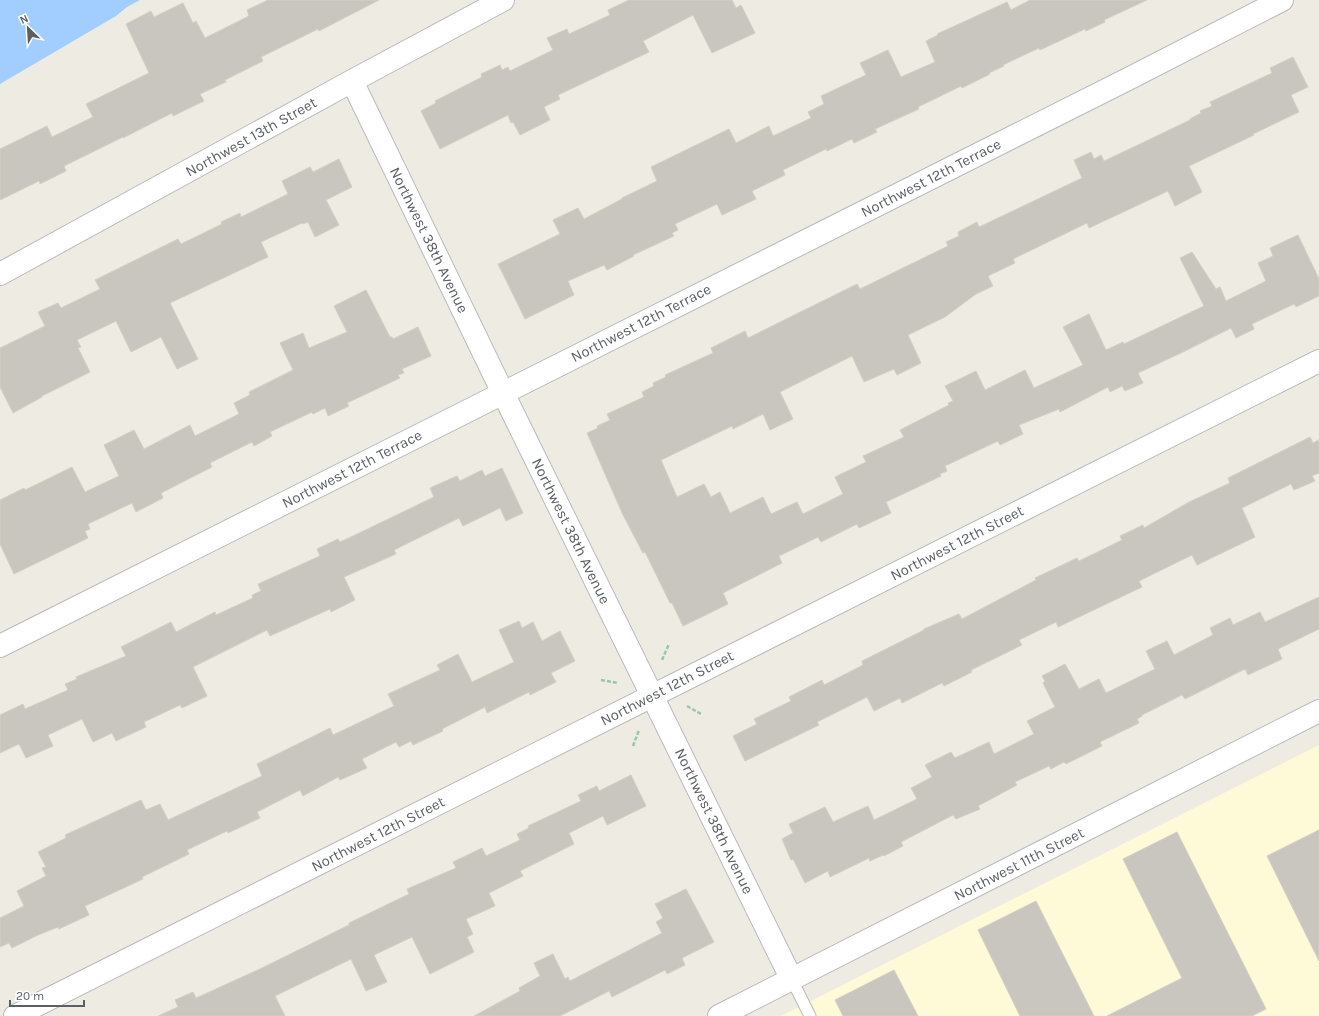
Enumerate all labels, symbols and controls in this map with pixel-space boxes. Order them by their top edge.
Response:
north arrow [8,8,48,48]
text: N [18,12,30,27]
street label: Northwest 13th Street [182,93,320,181]
street label: Northwest 12th Terrace [858,135,1004,221]
street label: Northwest 38th Avenue [386,164,472,316]
street label: Northwest 12th Terrace [568,280,714,366]
street label: Northwest 12th Terrace [279,426,425,512]
street label: Northwest 38th Avenue [528,455,614,607]
street label: Northwest 12th Street [887,501,1027,584]
street label: Northwest 12th Street [597,646,737,729]
street label: Northwest 38th Avenue [671,745,757,897]
street label: Northwest 12th Street [308,792,448,875]
street label: Northwest 11th Street [951,823,1087,905]
scale bar [10,982,84,1008]
text: 20 m [16,989,44,1003]

